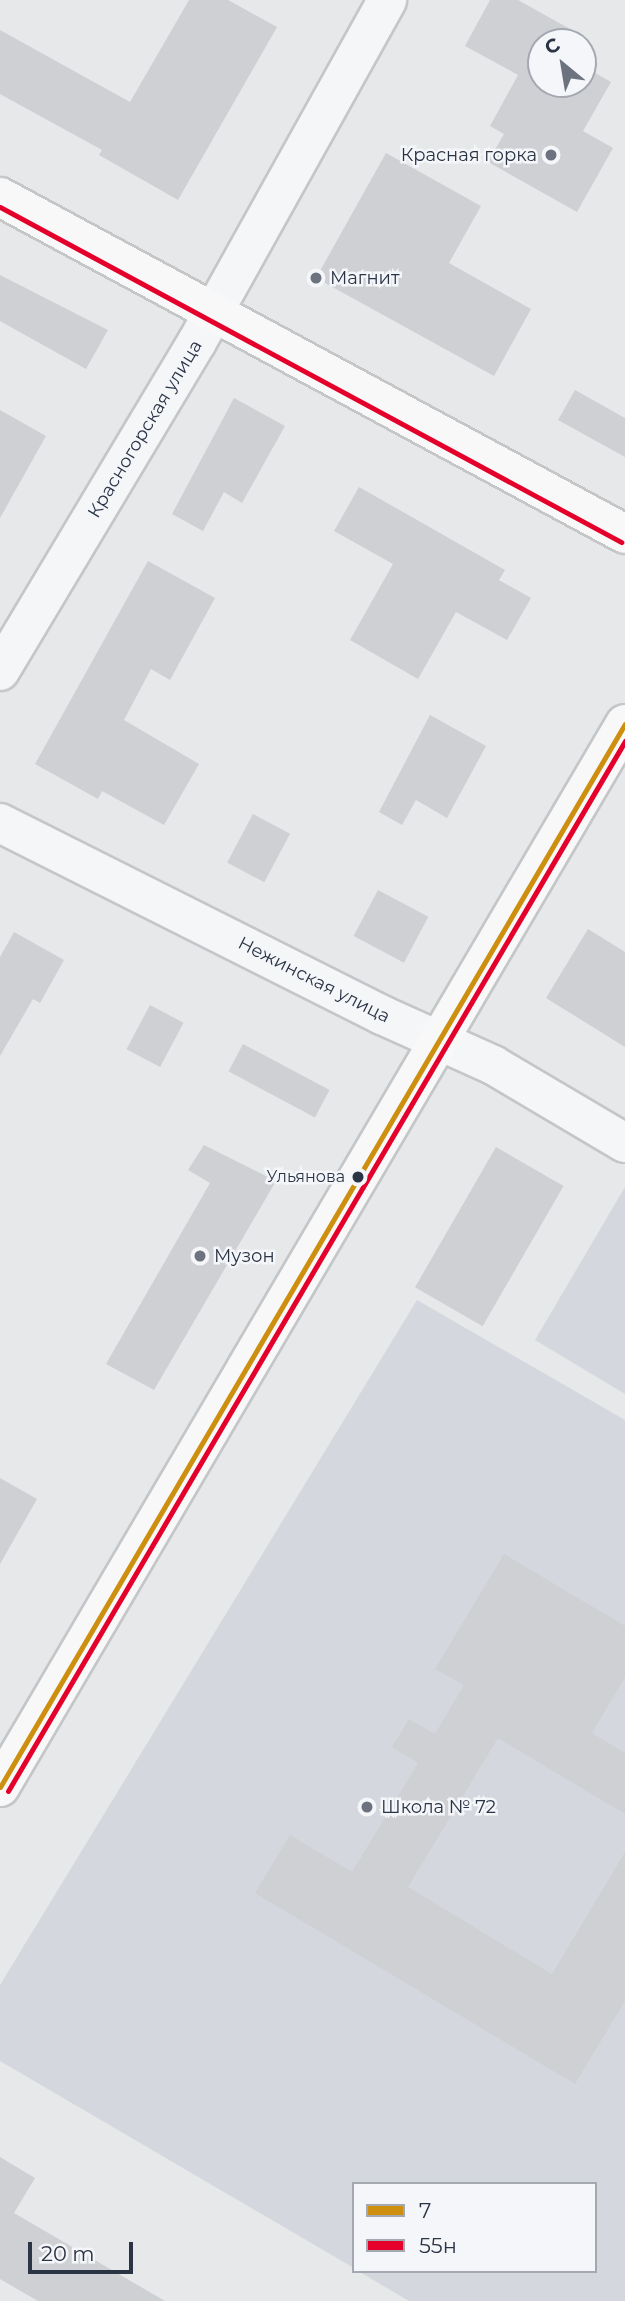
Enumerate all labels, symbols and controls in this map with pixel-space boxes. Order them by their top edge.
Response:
north arrow [527,28,597,98]
text: С [541,33,564,60]
place label: Красная горка [401,144,537,166]
marker: Красная горка [543,147,559,163]
place label: Магнит [330,267,399,289]
marker: Магнит [308,270,324,286]
street label: Красногорская улица [83,336,207,522]
street label: Нежинская улица [234,932,394,1028]
place label: Ульянова [266,1167,345,1187]
marker: Ульянова [351,1170,365,1184]
place label: Музон [214,1245,275,1267]
marker: Музон [192,1248,208,1264]
place label: Школа № 72 [381,1796,496,1818]
marker: Школа № 72 [359,1799,375,1815]
legend [352,2182,597,2273]
text: 7 [419,2198,431,2223]
scale bar [32,2228,136,2272]
text: 55н [419,2233,457,2258]
text: 20 m [41,2241,95,2266]

